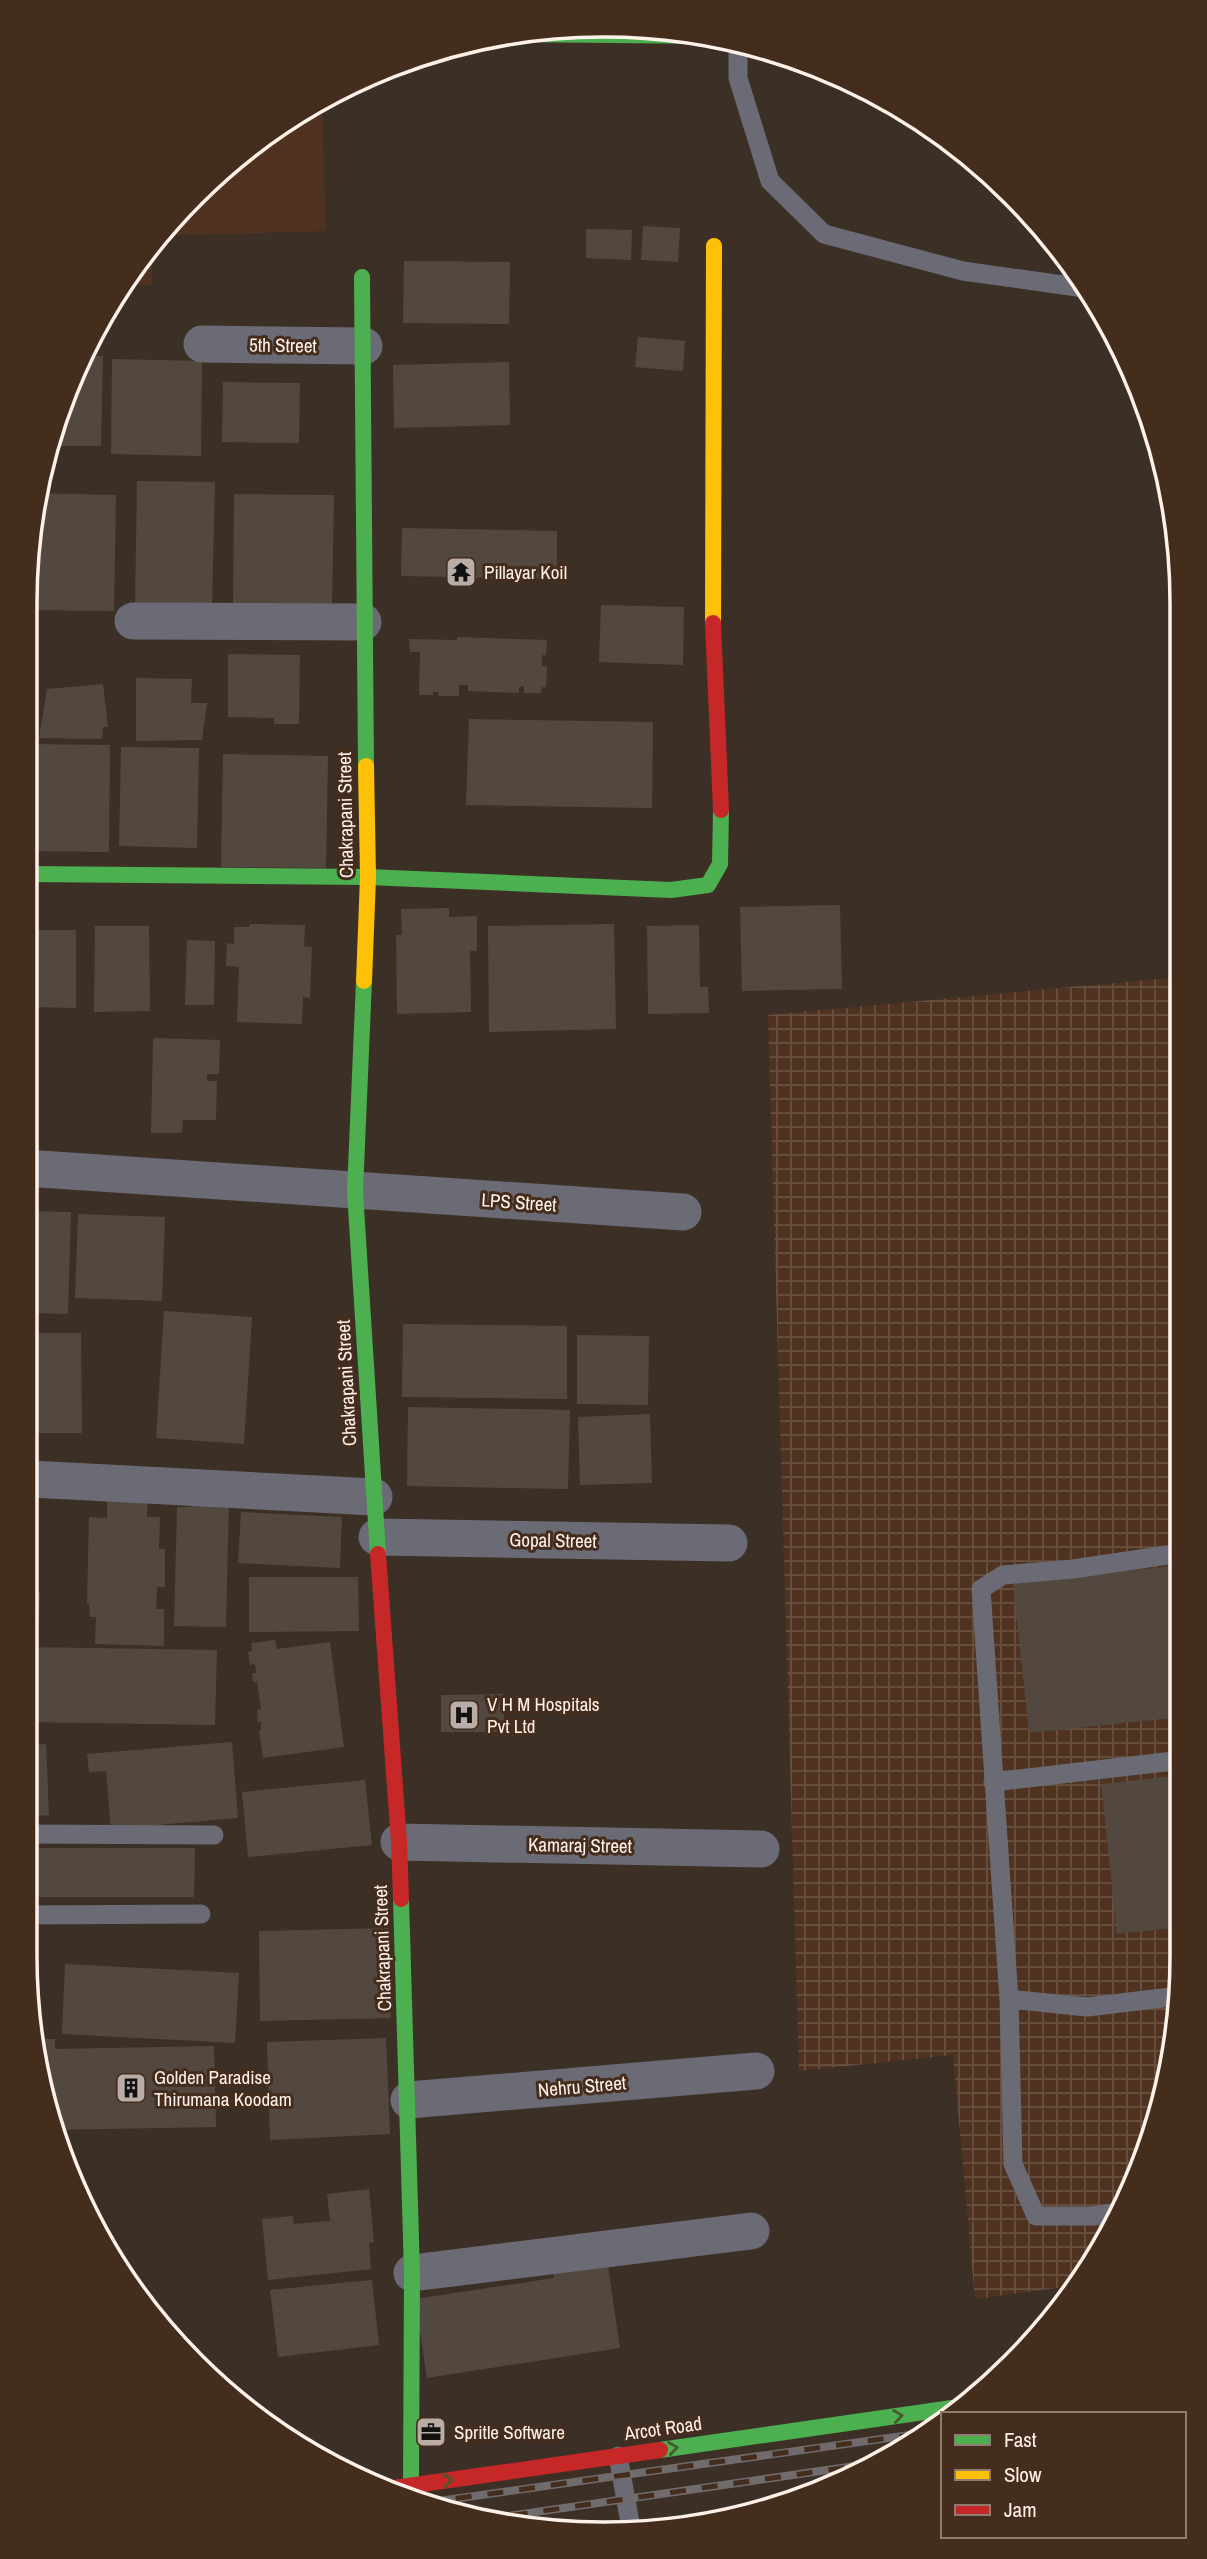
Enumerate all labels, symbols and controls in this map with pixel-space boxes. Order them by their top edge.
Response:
street label: 5th Street [249,331,318,359]
temple icon: Pillayar Koil [444,555,478,589]
place label: Pillayar Koil [484,559,567,585]
street label: Chakrapani Street [331,751,359,878]
street label: LPS Street [481,1186,558,1218]
street label: Chakrapani Street [330,1319,362,1447]
street label: Gopal Street [509,1526,598,1554]
place label: V H M Hospitals Pvt Ltd [487,1691,600,1739]
hospital icon: V H M Hospitals Pvt Ltd [447,1698,481,1732]
street label: Kamaraj Street [528,1831,633,1859]
street label: Chakrapani Street [367,1884,397,2012]
place label: Golden Paradise Thirumana Koodam [154,2064,292,2112]
street label: Nehru Street [537,2069,628,2103]
building icon: Golden Paradise Thirumana Koodam [114,2071,148,2105]
one-way arrow [892,2409,904,2424]
street label: Arcot Road [622,2410,703,2446]
legend [941,2412,1186,2538]
office icon: Spritle Software [414,2415,448,2449]
place label: Spritle Software [454,2419,565,2445]
text: Fast [1004,2425,1037,2454]
one-way arrow [667,2440,679,2455]
text: Slow [1004,2460,1042,2489]
one-way arrow [442,2472,454,2487]
text: Jam [1004,2495,1037,2524]

